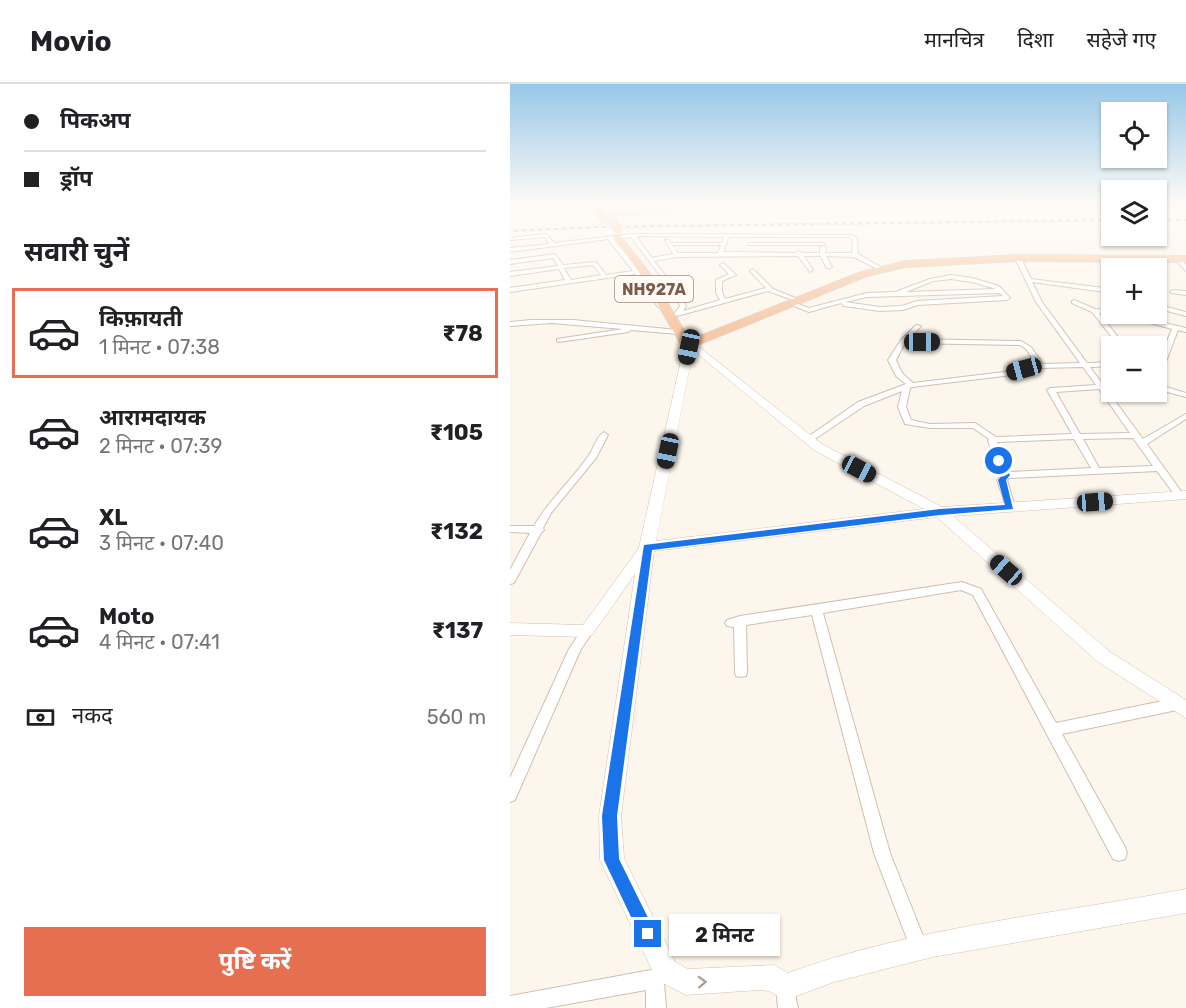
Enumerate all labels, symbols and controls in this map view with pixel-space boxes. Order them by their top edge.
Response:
text: Movio [30,25,112,58]
text: मानचित्र [924,27,984,52]
text: दिशा [1017,27,1053,52]
text: सहेजे गए [1086,27,1156,52]
map controls [1101,102,1167,402]
button: locate [1101,102,1167,168]
text: पिकअप [60,107,131,134]
text: ड्रॉप [60,165,93,192]
button: layers [1101,180,1167,246]
text: सवारी चुनें [24,236,129,268]
button: + [1101,258,1167,324]
road number: NH927A [615,276,693,302]
text: किफ़ायती [99,305,183,332]
icon: car [27,306,81,360]
text: ₹78 [442,320,483,347]
car [676,328,702,366]
car [904,333,940,351]
text: 1 मिनट · 07:38 [99,335,220,359]
button: − [1101,336,1167,402]
car [1004,356,1044,382]
text: आरामदायक [99,404,206,431]
icon: car [27,405,81,459]
text: ₹105 [430,419,483,446]
car [655,432,681,470]
text: 2 मिनट · 07:39 [99,434,222,458]
route start [985,447,1012,474]
car [839,453,879,485]
car [1076,492,1114,512]
icon: car [27,504,81,558]
text: XL [99,504,127,531]
text: ₹132 [430,518,483,545]
text: 3 मिनट · 07:40 [99,531,224,555]
car [987,551,1025,589]
icon: car [27,603,81,657]
text: Moto [99,603,154,630]
text: ₹137 [432,617,483,644]
text: 4 मिनट · 07:41 [99,630,220,654]
icon: cash [24,701,57,734]
text: नकद [72,702,113,729]
text: 560 m [427,705,486,729]
callout: 2 मिनट [669,913,780,955]
route end [634,920,661,947]
text: 2 मिनट [695,923,754,947]
button: पुष्टि करें [24,927,486,996]
one-way arrow [698,976,707,988]

